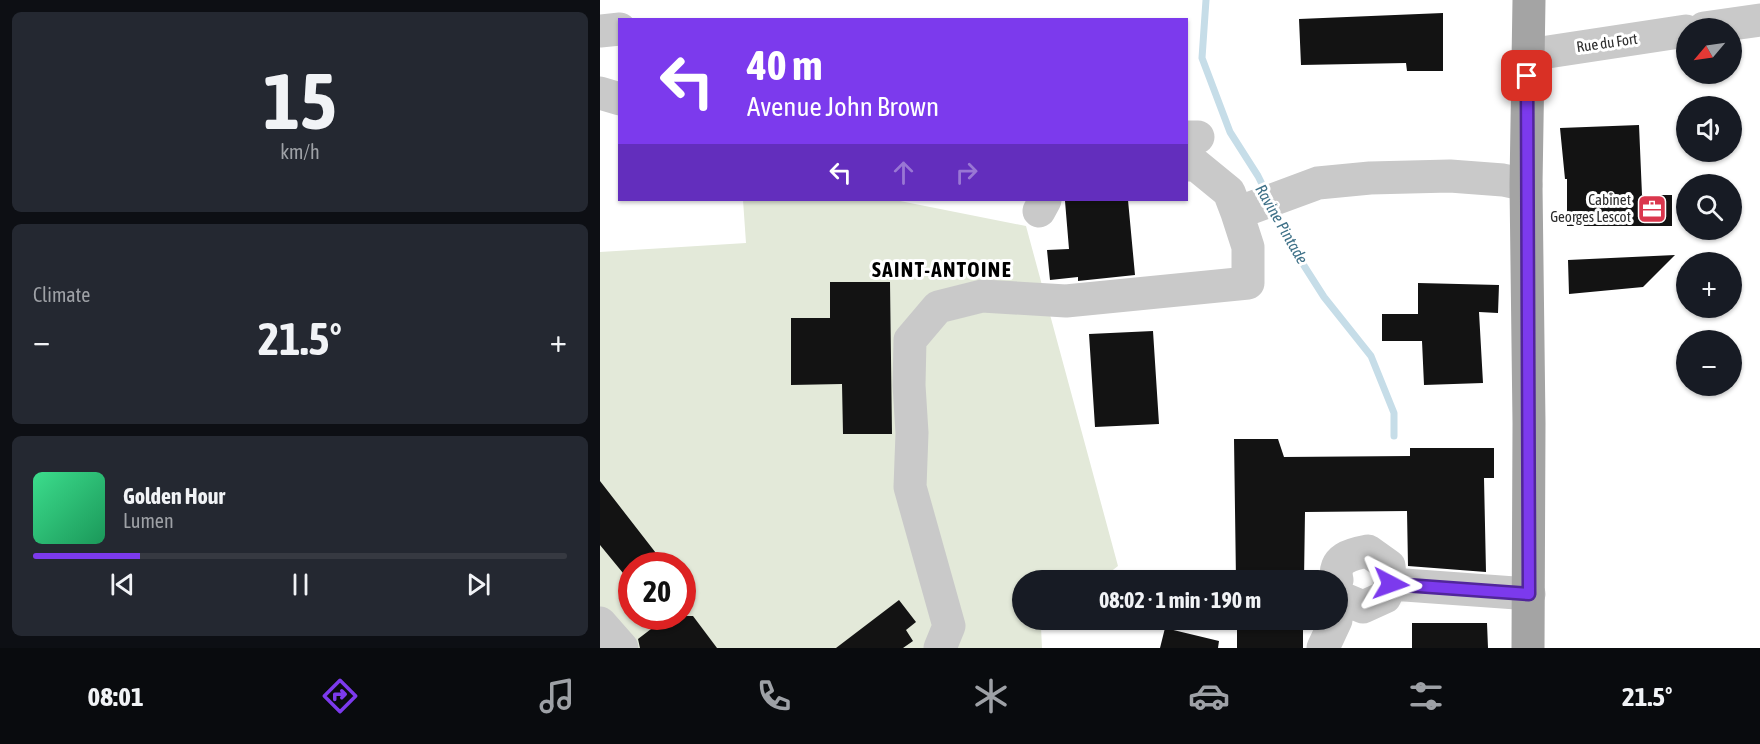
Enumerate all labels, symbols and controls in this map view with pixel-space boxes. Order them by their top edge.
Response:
north arrow [1676,18,1742,84]
map controls [1676,18,1742,396]
street label: Rue du Fort [1575,30,1639,55]
text: 40 m [747,41,822,89]
icon: left [648,42,726,120]
pin [1501,50,1552,101]
text: 15 [263,56,337,146]
icon: arrive [1510,59,1543,92]
text: Avenue John Brown [747,91,939,122]
button: sound [1676,96,1742,162]
text: km/h [280,140,320,163]
icon: left [824,156,857,189]
icon: ahead [887,156,920,189]
icon: right [950,156,983,189]
button: search [1676,174,1742,240]
water label: Ravine Pintade [1252,181,1312,267]
place label: Cabinet Georges Lescot [1550,191,1631,225]
office icon: Cabinet Georges Lescot [1636,193,1668,225]
button: + [1676,252,1742,318]
district label: SAINT-ANTOINE [872,257,1012,281]
text: Climate [33,283,90,306]
text: 21.5° [258,313,342,365]
text: − [33,321,50,359]
text: + [550,321,567,359]
button: − [1676,330,1742,396]
text: Golden Hour [123,483,225,509]
text: Lumen [123,509,174,532]
speed limit sign: 20 [618,552,696,630]
position arrow [1359,552,1423,616]
icon: previous [106,568,139,601]
icon: pause [284,568,317,601]
icon: next [462,568,495,601]
text: 08:02 · 1 min · 190 m [1099,587,1261,613]
icon: directions [319,675,361,717]
icon: music [536,675,578,717]
icon: phone [753,675,795,717]
icon: climate [970,675,1012,717]
icon: car [1188,675,1230,717]
icon: filters [1405,675,1447,717]
text: 08:01 [88,681,144,712]
text: 21.5° [1622,681,1672,712]

